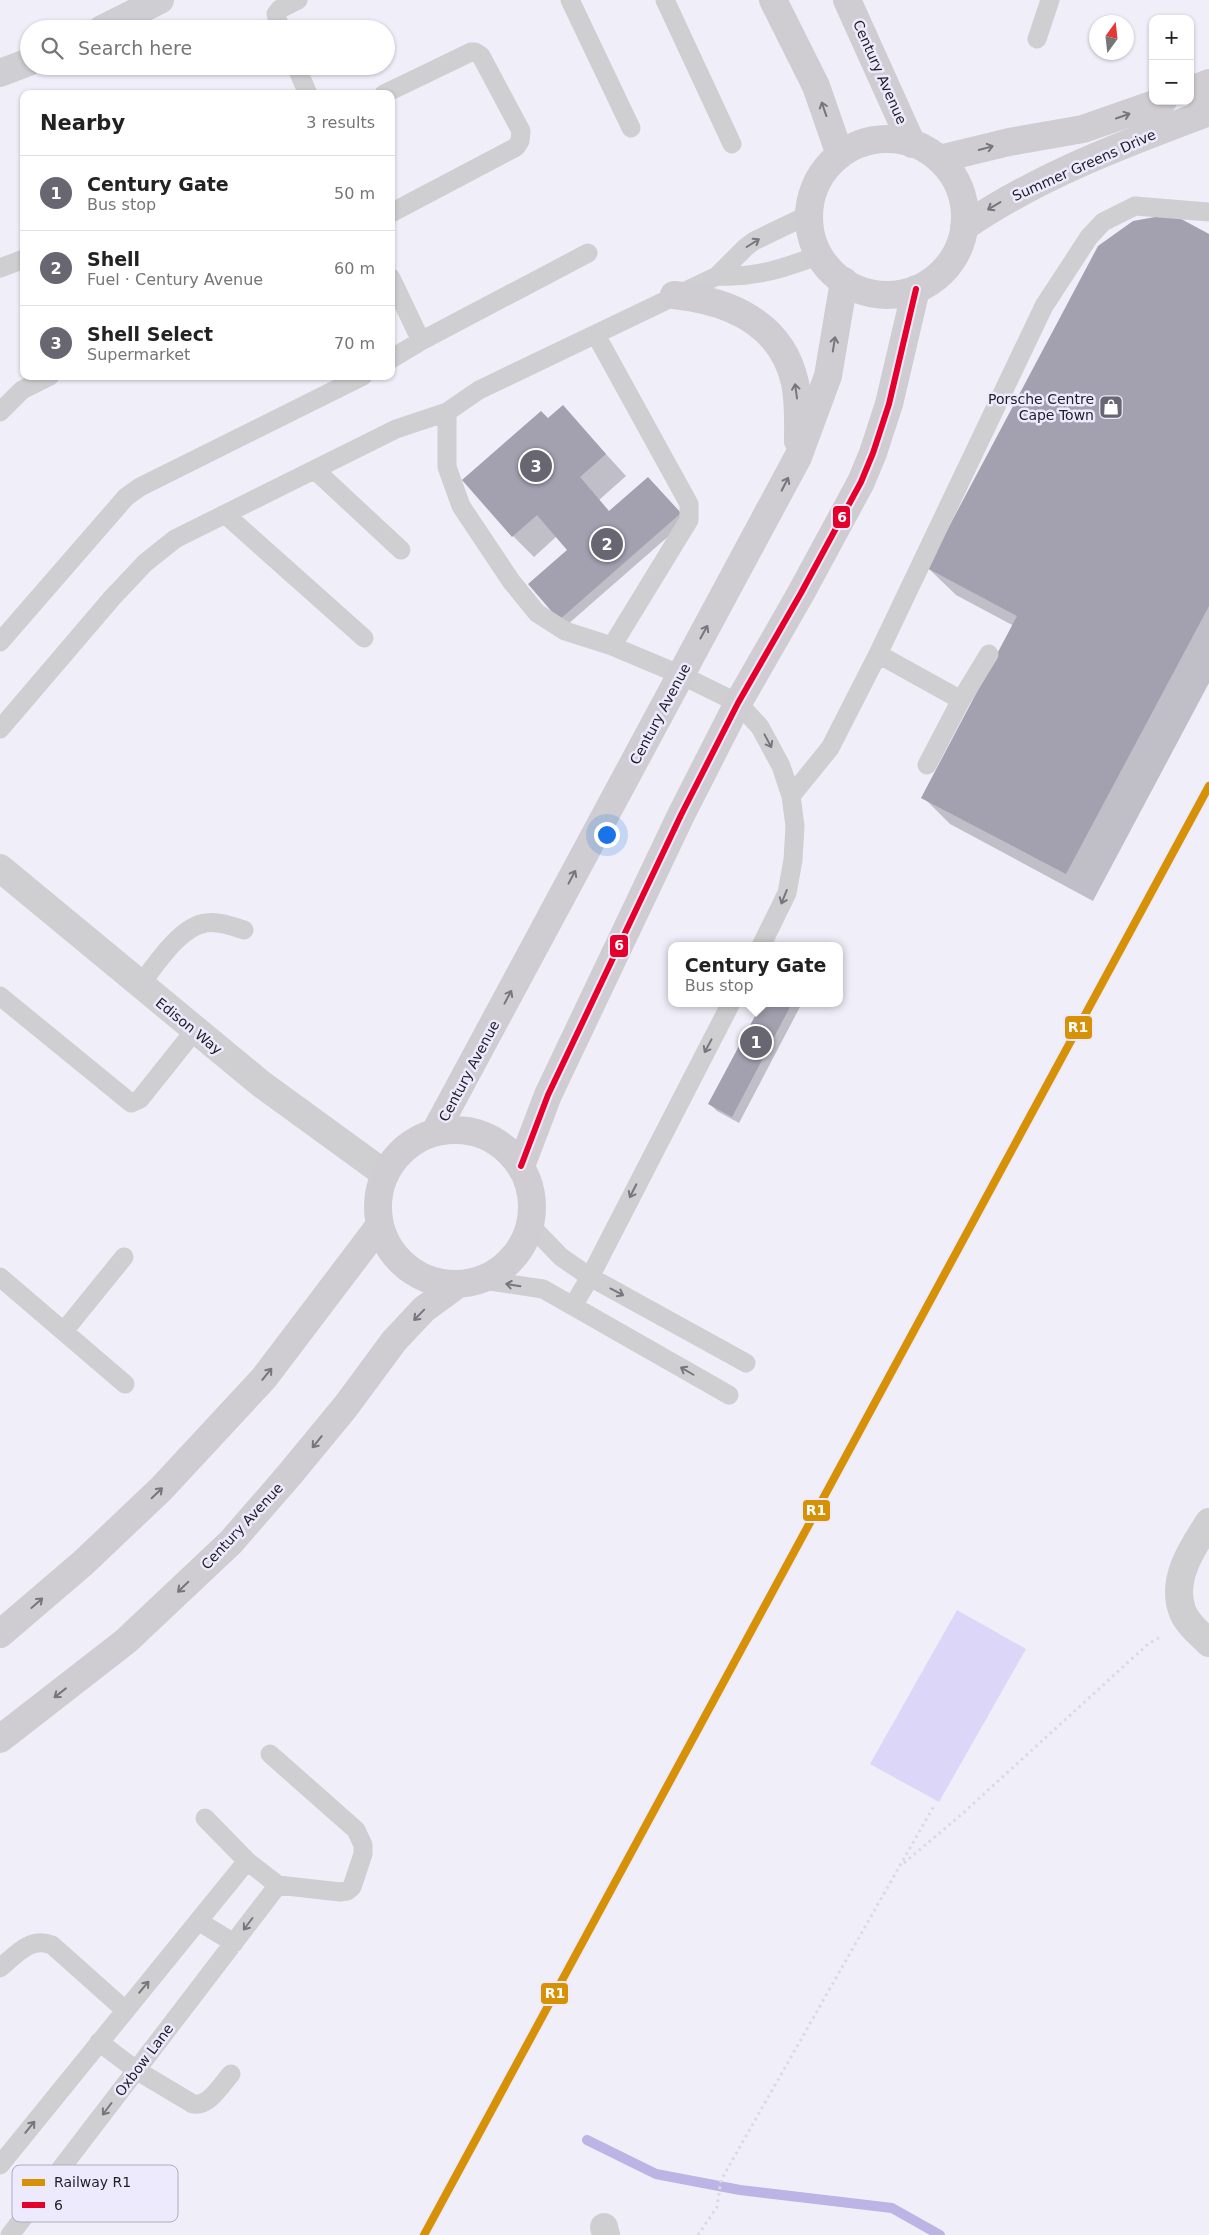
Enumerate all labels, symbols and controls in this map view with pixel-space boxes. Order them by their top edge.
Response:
north arrow [1089,15,1134,60]
map controls [1149,15,1194,105]
button: + [1149,15,1194,60]
street label: Century Avenue [850,18,910,126]
search box [20,20,395,75]
icon: search [38,34,66,62]
text: Search here [78,37,192,59]
button: − [1149,60,1194,105]
one-way arrow [819,102,828,117]
text: Nearby [40,111,125,135]
one-way arrow [1115,111,1131,120]
text: 3 results [306,113,375,132]
street label: Summer Greens Drive [1010,126,1158,204]
one-way arrow [977,143,993,152]
text: Century Gate [87,173,229,195]
text: 1 [50,184,62,203]
text: 50 m [334,184,375,203]
text: Bus stop [87,195,156,214]
one-way arrow [988,202,1002,212]
one-way arrow [745,237,759,247]
text: Shell [87,248,140,270]
text: 2 [50,259,62,278]
text: 60 m [334,259,375,278]
text: Fuel · Century Avenue [87,270,263,289]
text: Shell Select [87,323,213,345]
text: 3 [50,334,62,353]
text: 70 m [334,334,375,353]
one-way arrow [830,337,840,353]
text: Supermarket [87,345,190,364]
one-way arrow [791,383,801,399]
place label: Porsche Centre Cape Town [988,391,1094,423]
shop icon: Porsche Centre Cape Town [1098,394,1124,420]
pin: 3 [520,447,552,485]
one-way arrow [781,477,790,492]
line badge: 6 [832,505,851,529]
text: 6 [837,509,847,525]
pin: 2 [591,525,623,563]
one-way arrow [700,625,709,640]
street label: Century Avenue [627,661,693,767]
one-way arrow [763,734,773,748]
your location [594,822,620,848]
one-way arrow [568,870,577,885]
one-way arrow [779,889,789,904]
line badge: 6 [609,934,629,958]
text: 6 [614,937,624,953]
popup [668,942,843,1007]
text: Century Gate [685,954,826,976]
text: Bus stop [685,976,754,995]
one-way arrow [504,990,513,1005]
street label: Edison Way [153,994,225,1058]
line badge: R1 [1064,1015,1093,1040]
street label: Century Avenue [436,1018,502,1124]
text: R1 [1068,1019,1088,1035]
pin: 1 [740,1023,772,1061]
one-way arrow [703,1039,713,1054]
one-way arrow [628,1183,637,1198]
one-way arrow [505,1279,521,1289]
one-way arrow [609,1288,624,1297]
one-way arrow [413,1309,425,1322]
one-way arrow [680,1366,694,1376]
one-way arrow [262,1368,273,1381]
one-way arrow [311,1435,322,1448]
street label: Century Avenue [198,1480,286,1572]
one-way arrow [150,1487,162,1499]
line badge: R1 [802,1499,831,1522]
text: R1 [806,1502,826,1518]
one-way arrow [177,1581,190,1593]
one-way arrow [31,1597,44,1608]
one-way arrow [54,1687,67,1698]
one-way arrow [243,1917,254,1930]
one-way arrow [138,1981,149,1994]
line badge: R1 [540,1982,569,2005]
text: R1 [545,1985,565,2001]
street label: Oxbow Lane [112,2021,176,2099]
one-way arrow [102,2102,112,2116]
one-way arrow [25,2121,36,2134]
legend [12,2165,178,2222]
text: Railway R1 [54,2174,131,2190]
text: 6 [54,2197,63,2213]

